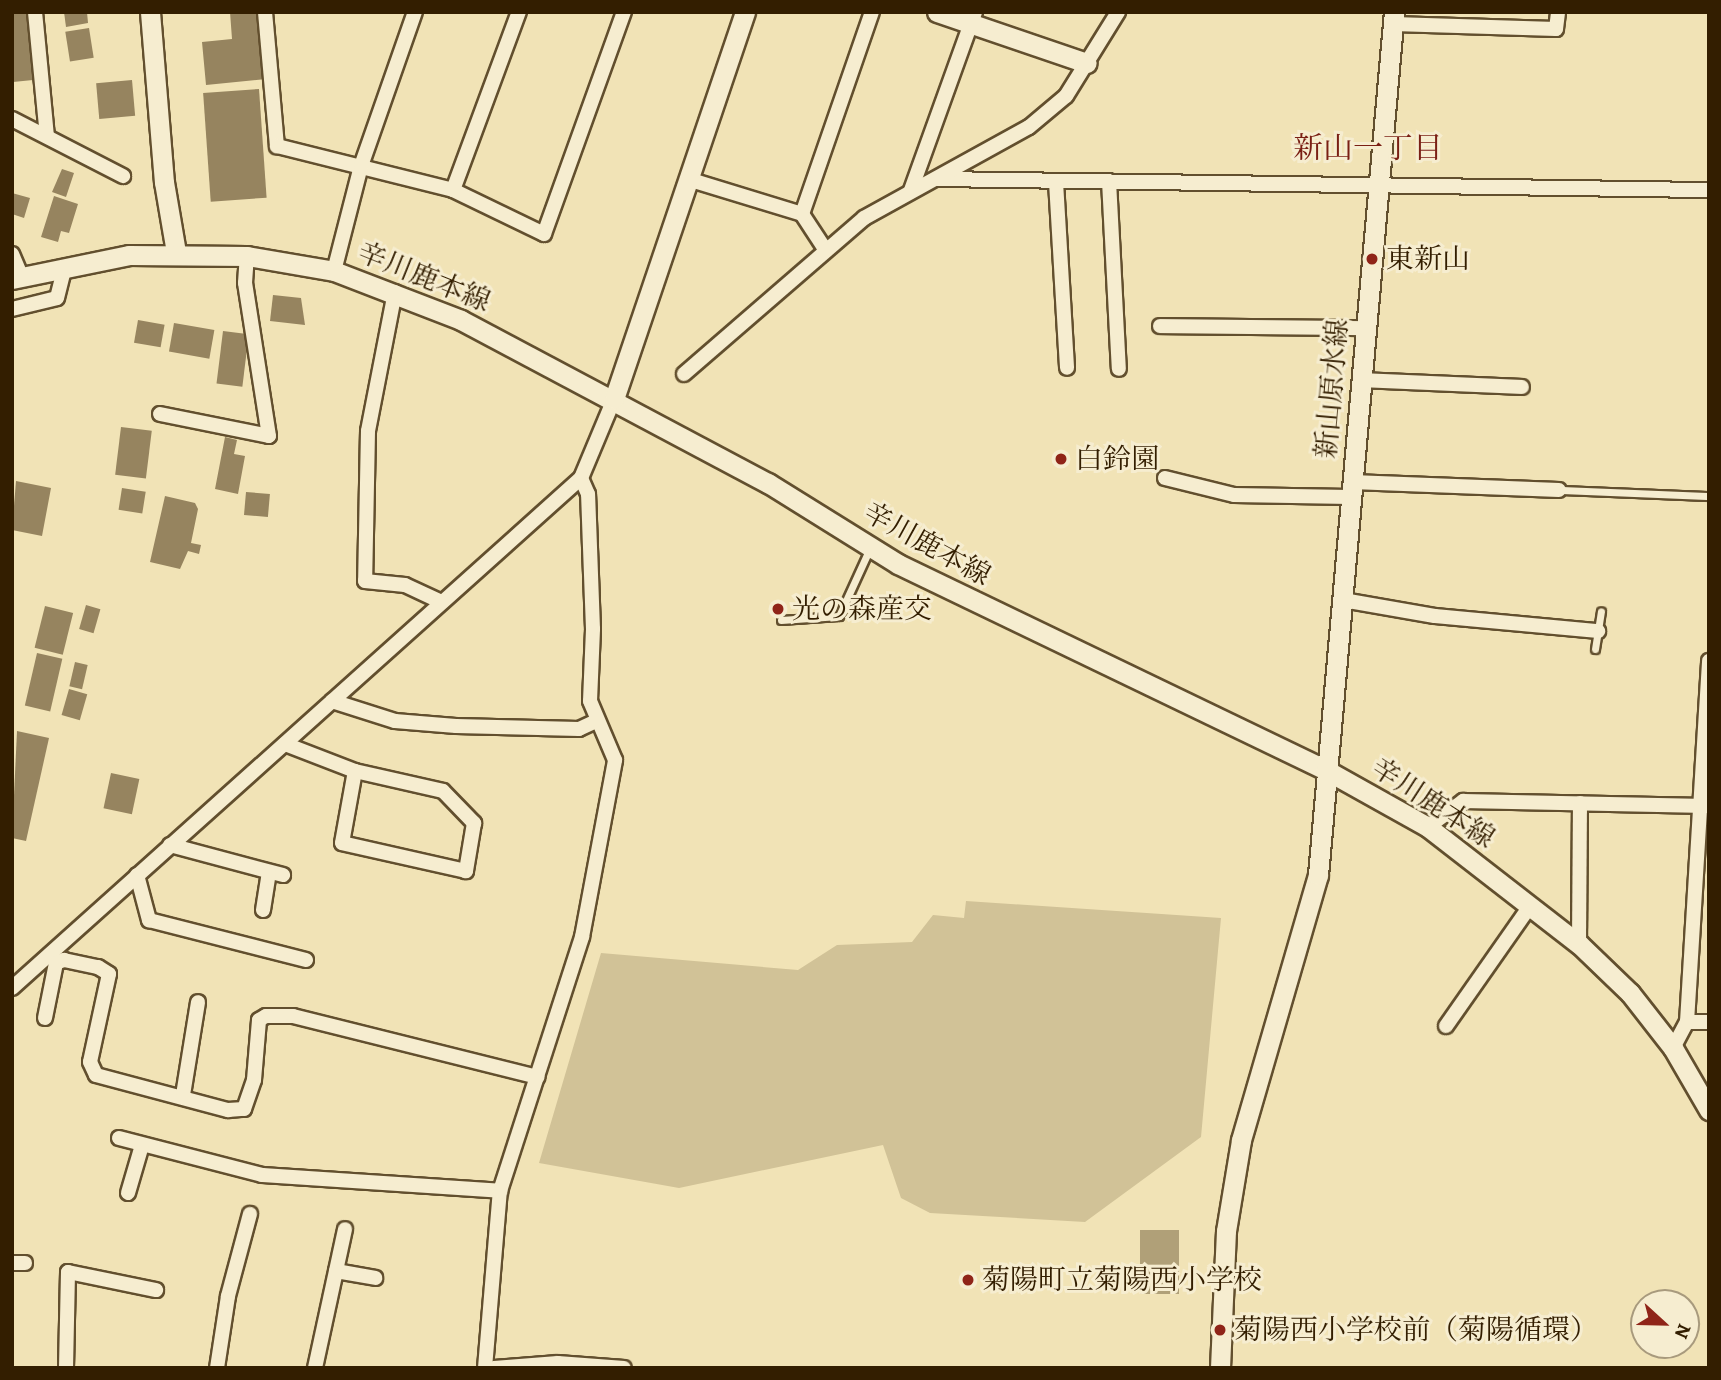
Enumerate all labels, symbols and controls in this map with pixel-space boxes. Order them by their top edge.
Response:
district label: 新山一丁目 [1293,130,1443,166]
street label: 辛川鹿本線 [353,235,495,319]
place label: 東新山 [1386,242,1470,276]
marker: 東新山 [1364,251,1380,267]
street label: 新山原水線 [1309,318,1355,460]
place label: 白鈴園 [1075,442,1159,476]
marker: 白鈴園 [1053,451,1069,467]
street label: 辛川鹿本線 [858,495,996,593]
place label: 光の森産交 [792,592,932,626]
marker: 光の森産交 [770,601,786,617]
street label: 辛川鹿本線 [1365,751,1501,855]
place label: 菊陽町立菊陽西小学校 [982,1263,1262,1297]
marker: 菊陽町立菊陽西小学校 [960,1272,976,1288]
north arrow [1630,1289,1700,1359]
place label: 菊陽西小学校前（菊陽循環） [1234,1313,1598,1347]
text: N [1668,1320,1697,1342]
marker: 菊陽西小学校前（菊陽循環） [1212,1322,1228,1338]

